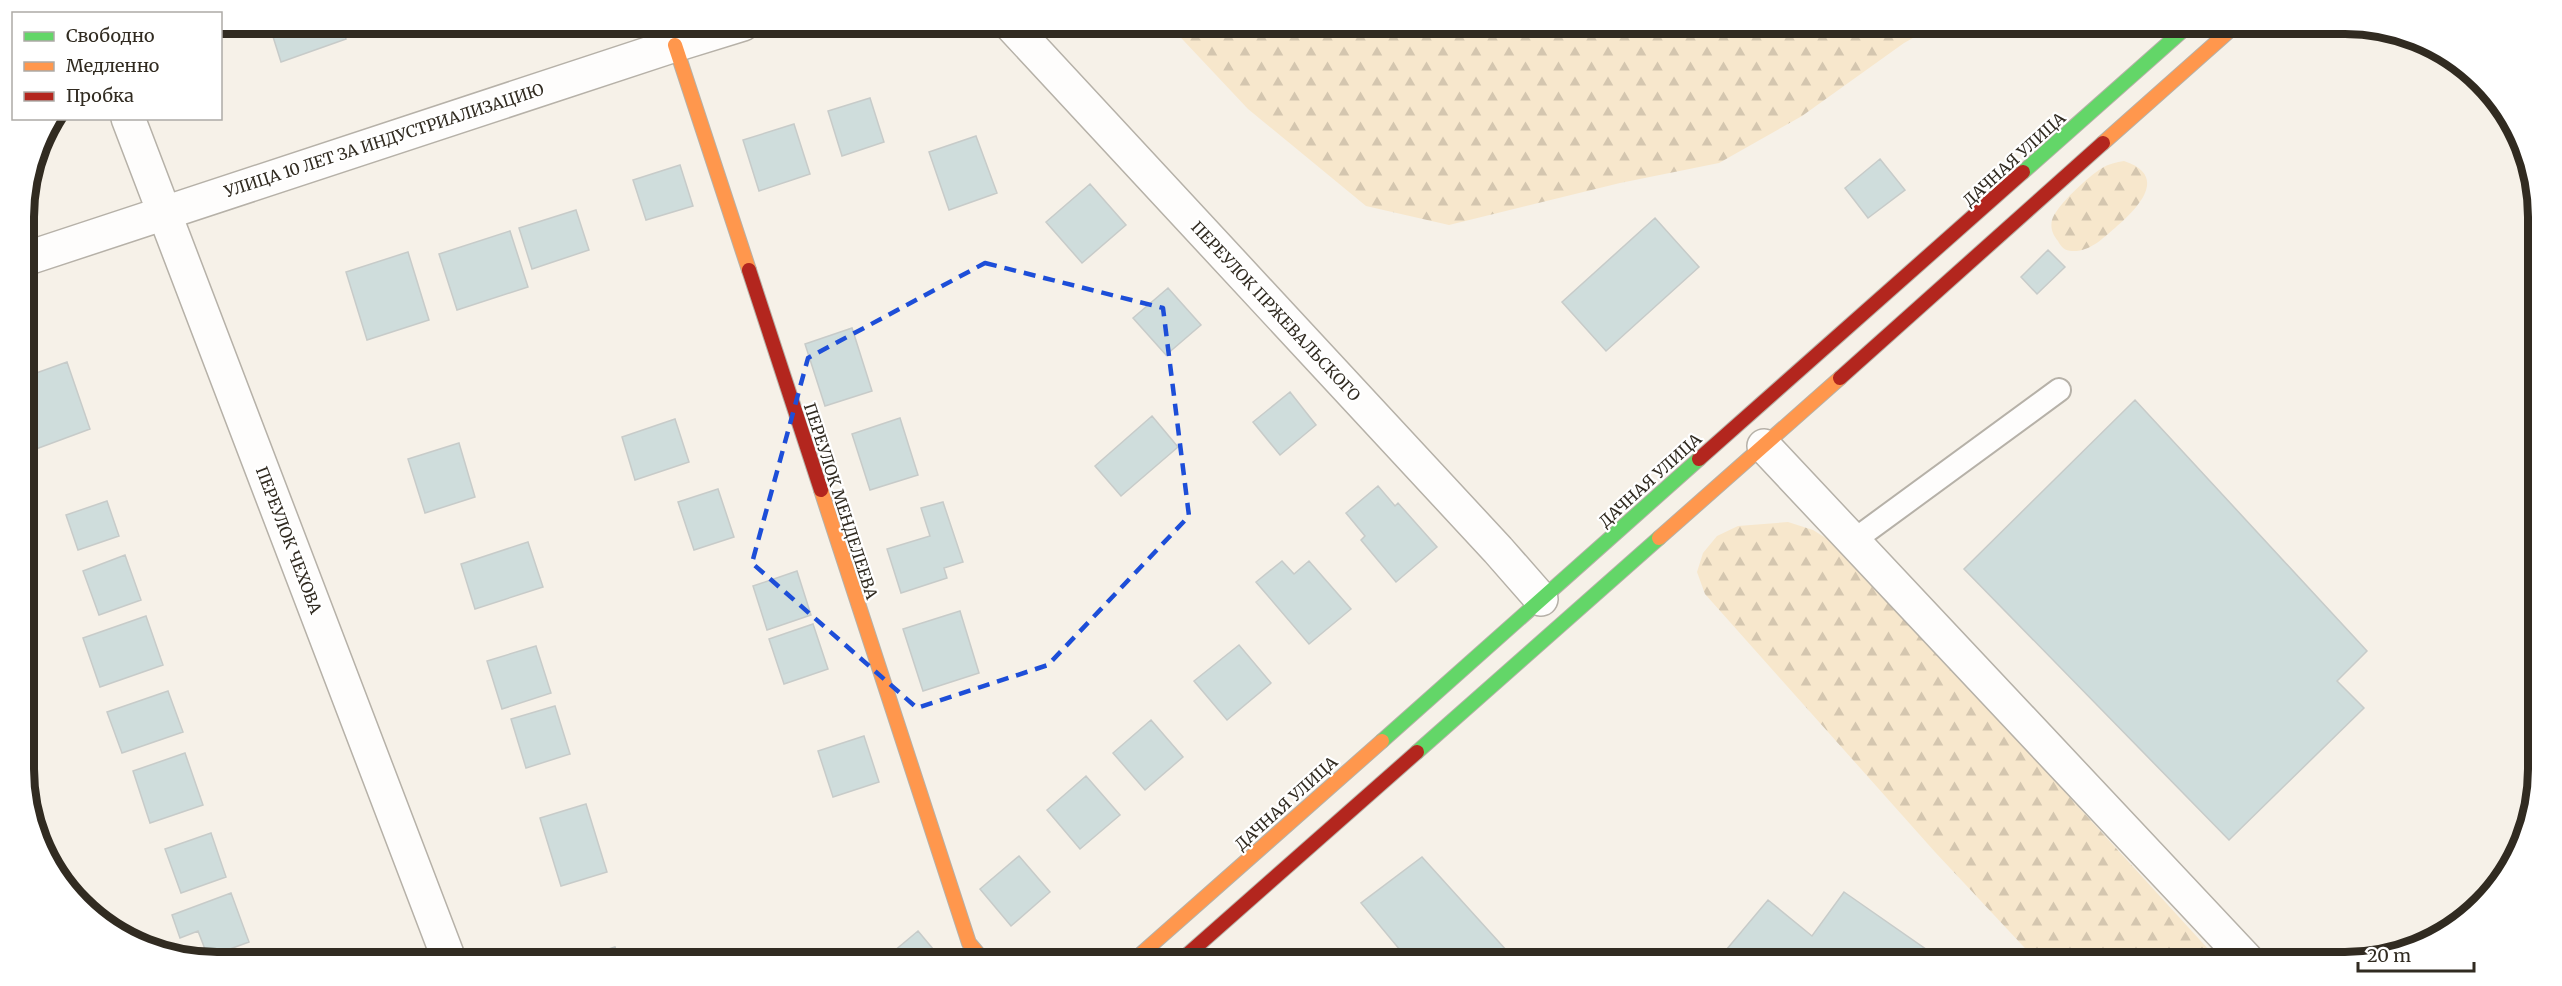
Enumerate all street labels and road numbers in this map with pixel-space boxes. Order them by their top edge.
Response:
street label: УЛИЦА 10 ЛЕТ ЗА ИНДУСТРИАЛИЗАЦИЮ [221,79,546,202]
street label: ДАЧНАЯ УЛИЦА [1959,107,2070,210]
street label: ПЕРЕУЛОК ПРЖЕВАЛЬСКОГО [1187,217,1365,406]
street label: ПЕРЕУЛОК МЕНДЕЛЕЕВА [800,400,882,602]
street label: ДАЧНАЯ УЛИЦА [1595,428,1706,531]
street label: ПЕРЕУЛОК ЧЕХОВА [252,463,327,617]
street label: ДАЧНАЯ УЛИЦА [1231,751,1342,854]

